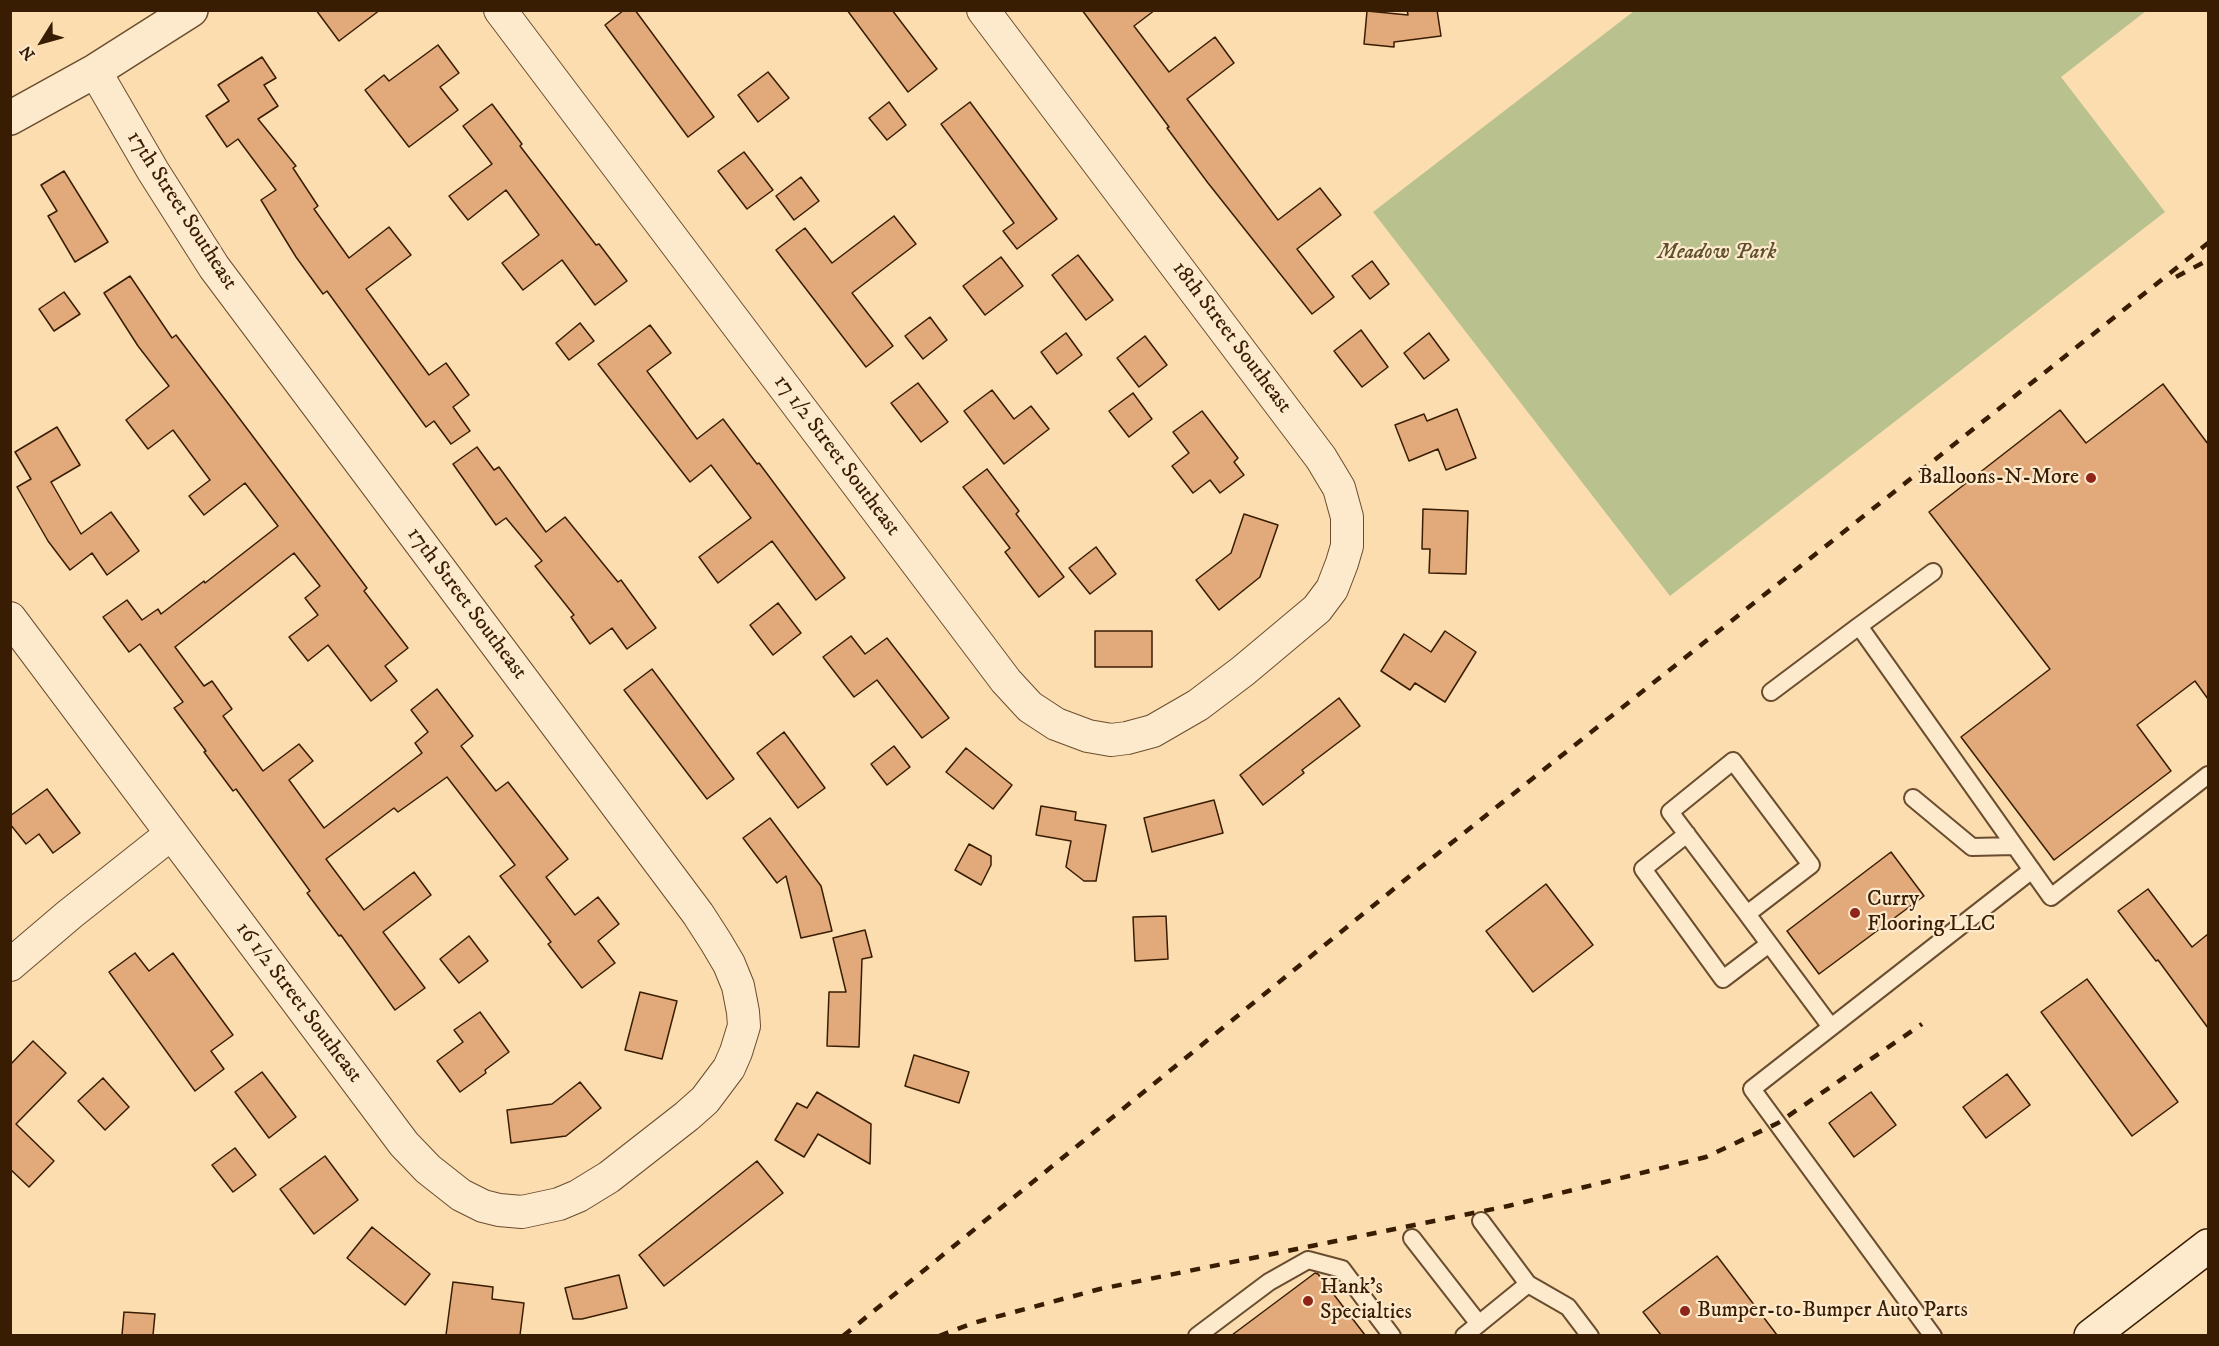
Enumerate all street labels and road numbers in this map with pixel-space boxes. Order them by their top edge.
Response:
street label: 17th Street Southeast [120,127,242,295]
street label: 18th Street Southeast [1165,257,1297,419]
street label: 17 1/2 Street Southeast [767,370,905,542]
street label: 17th Street Southeast [400,523,532,685]
street label: 16 1/2 Street Southeast [229,917,367,1089]

